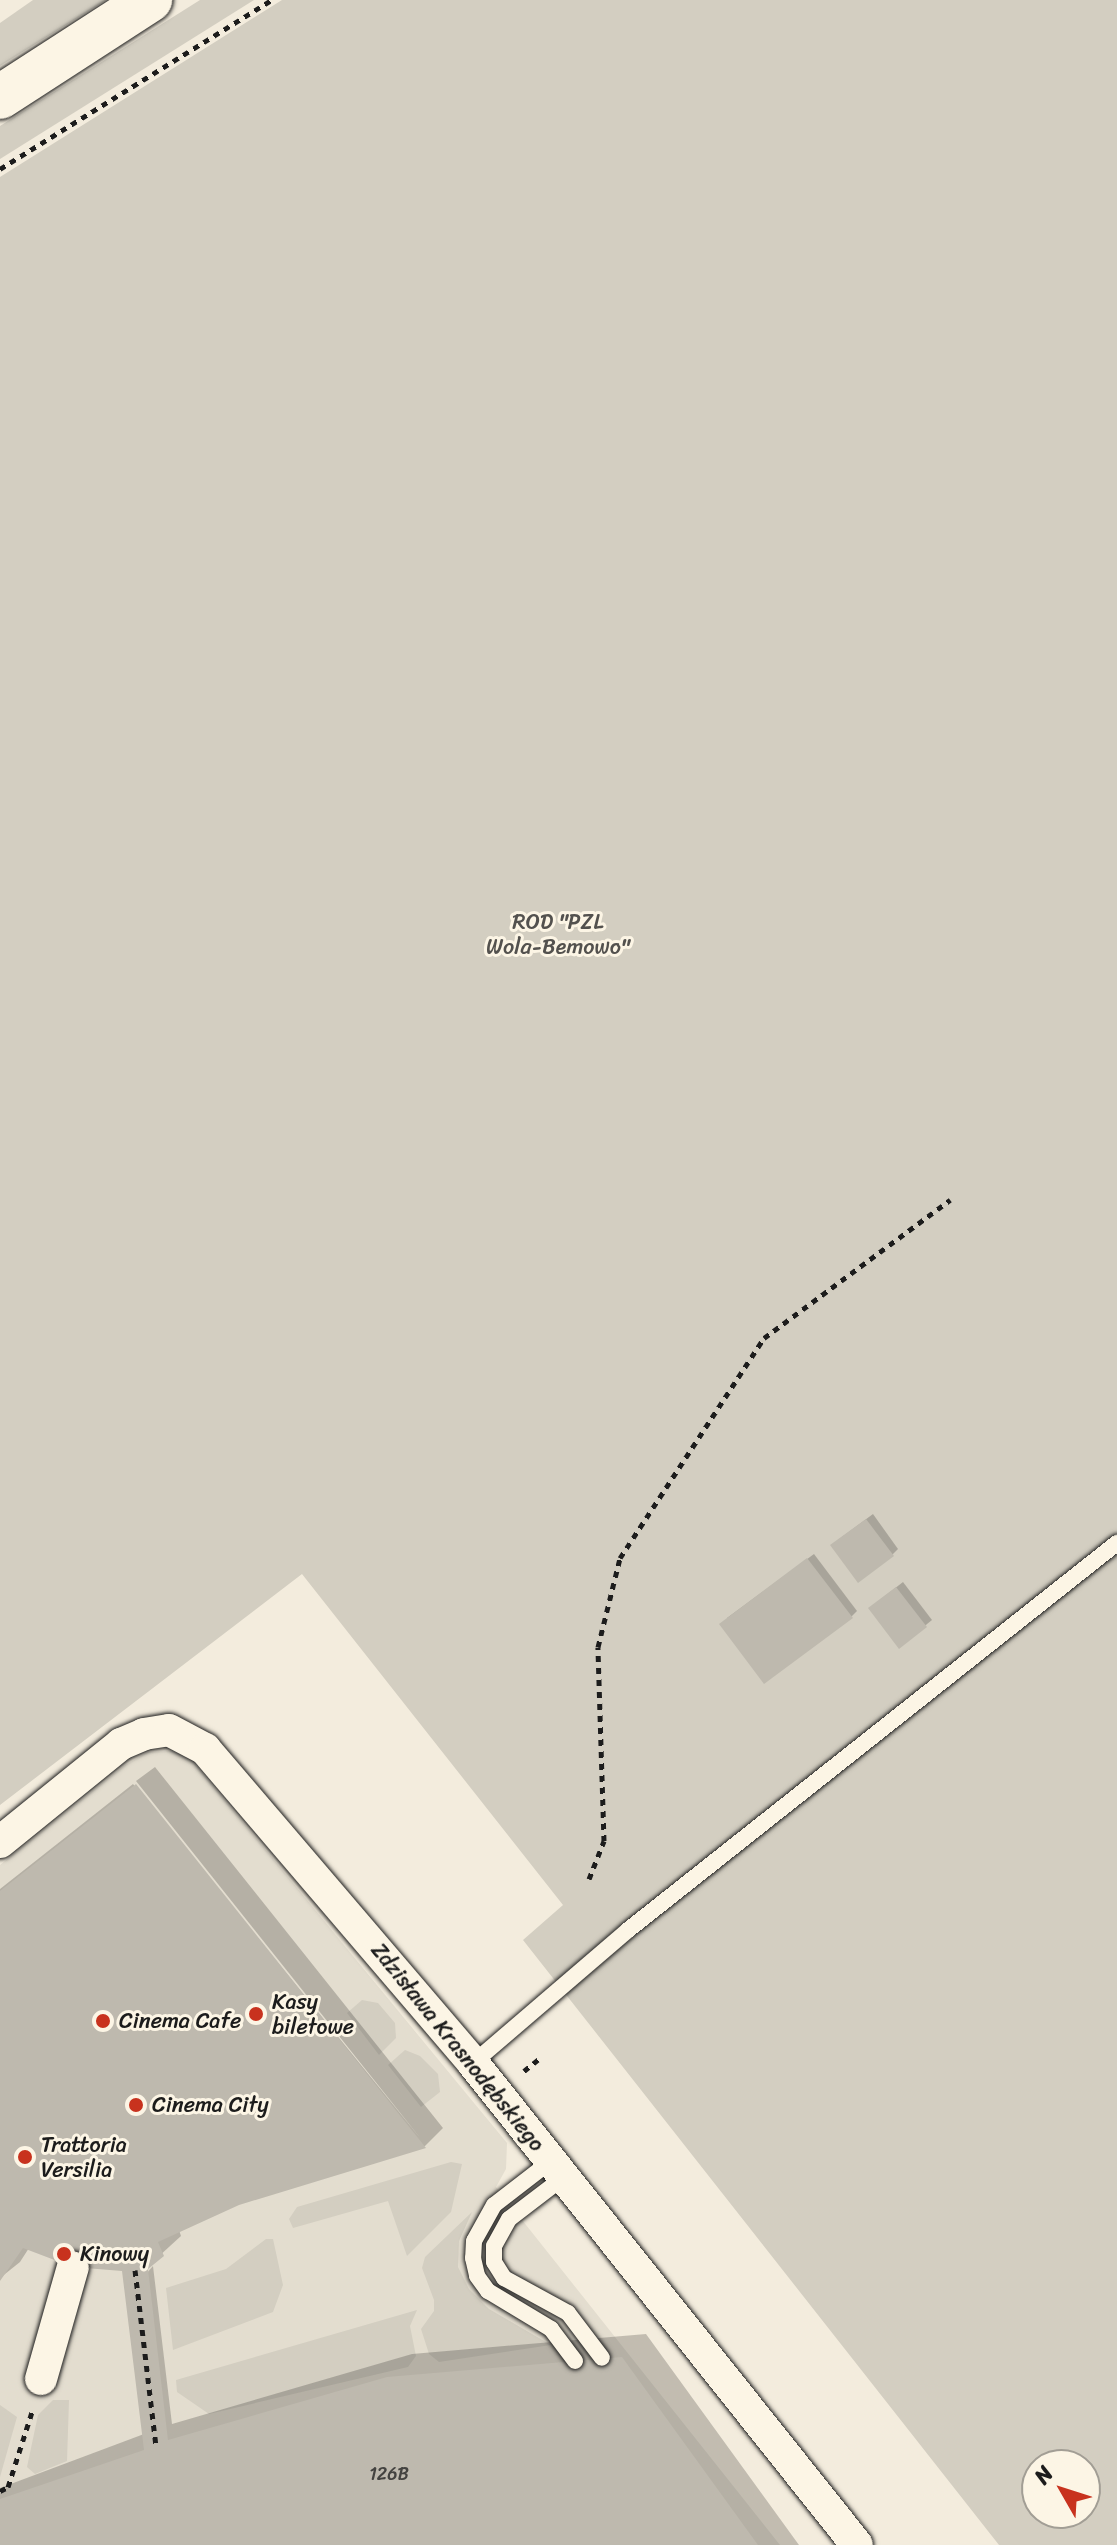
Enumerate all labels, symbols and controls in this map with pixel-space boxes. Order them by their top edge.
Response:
park label: ROD "PZL Wola-Bemowo" [486,908,630,960]
street label: Zdzisława Krasnodębskiego [366,1937,550,2157]
place label: Kasy biletowe [272,1988,354,2040]
marker: Kasy biletowe [247,2005,265,2023]
place label: Cinema Cafe [119,2008,241,2034]
marker: Cinema Cafe [94,2012,112,2030]
place label: Cinema City [152,2092,269,2118]
marker: Cinema City [127,2096,145,2114]
place label: Trattoria Versilia [41,2131,127,2182]
marker: Trattoria Versilia [16,2148,34,2166]
place label: Kinowy [80,2241,149,2267]
marker: Kinowy [55,2245,73,2263]
north arrow [1021,2449,1101,2529]
text: N [1024,2457,1063,2493]
house number: 126B [369,2463,409,2485]

